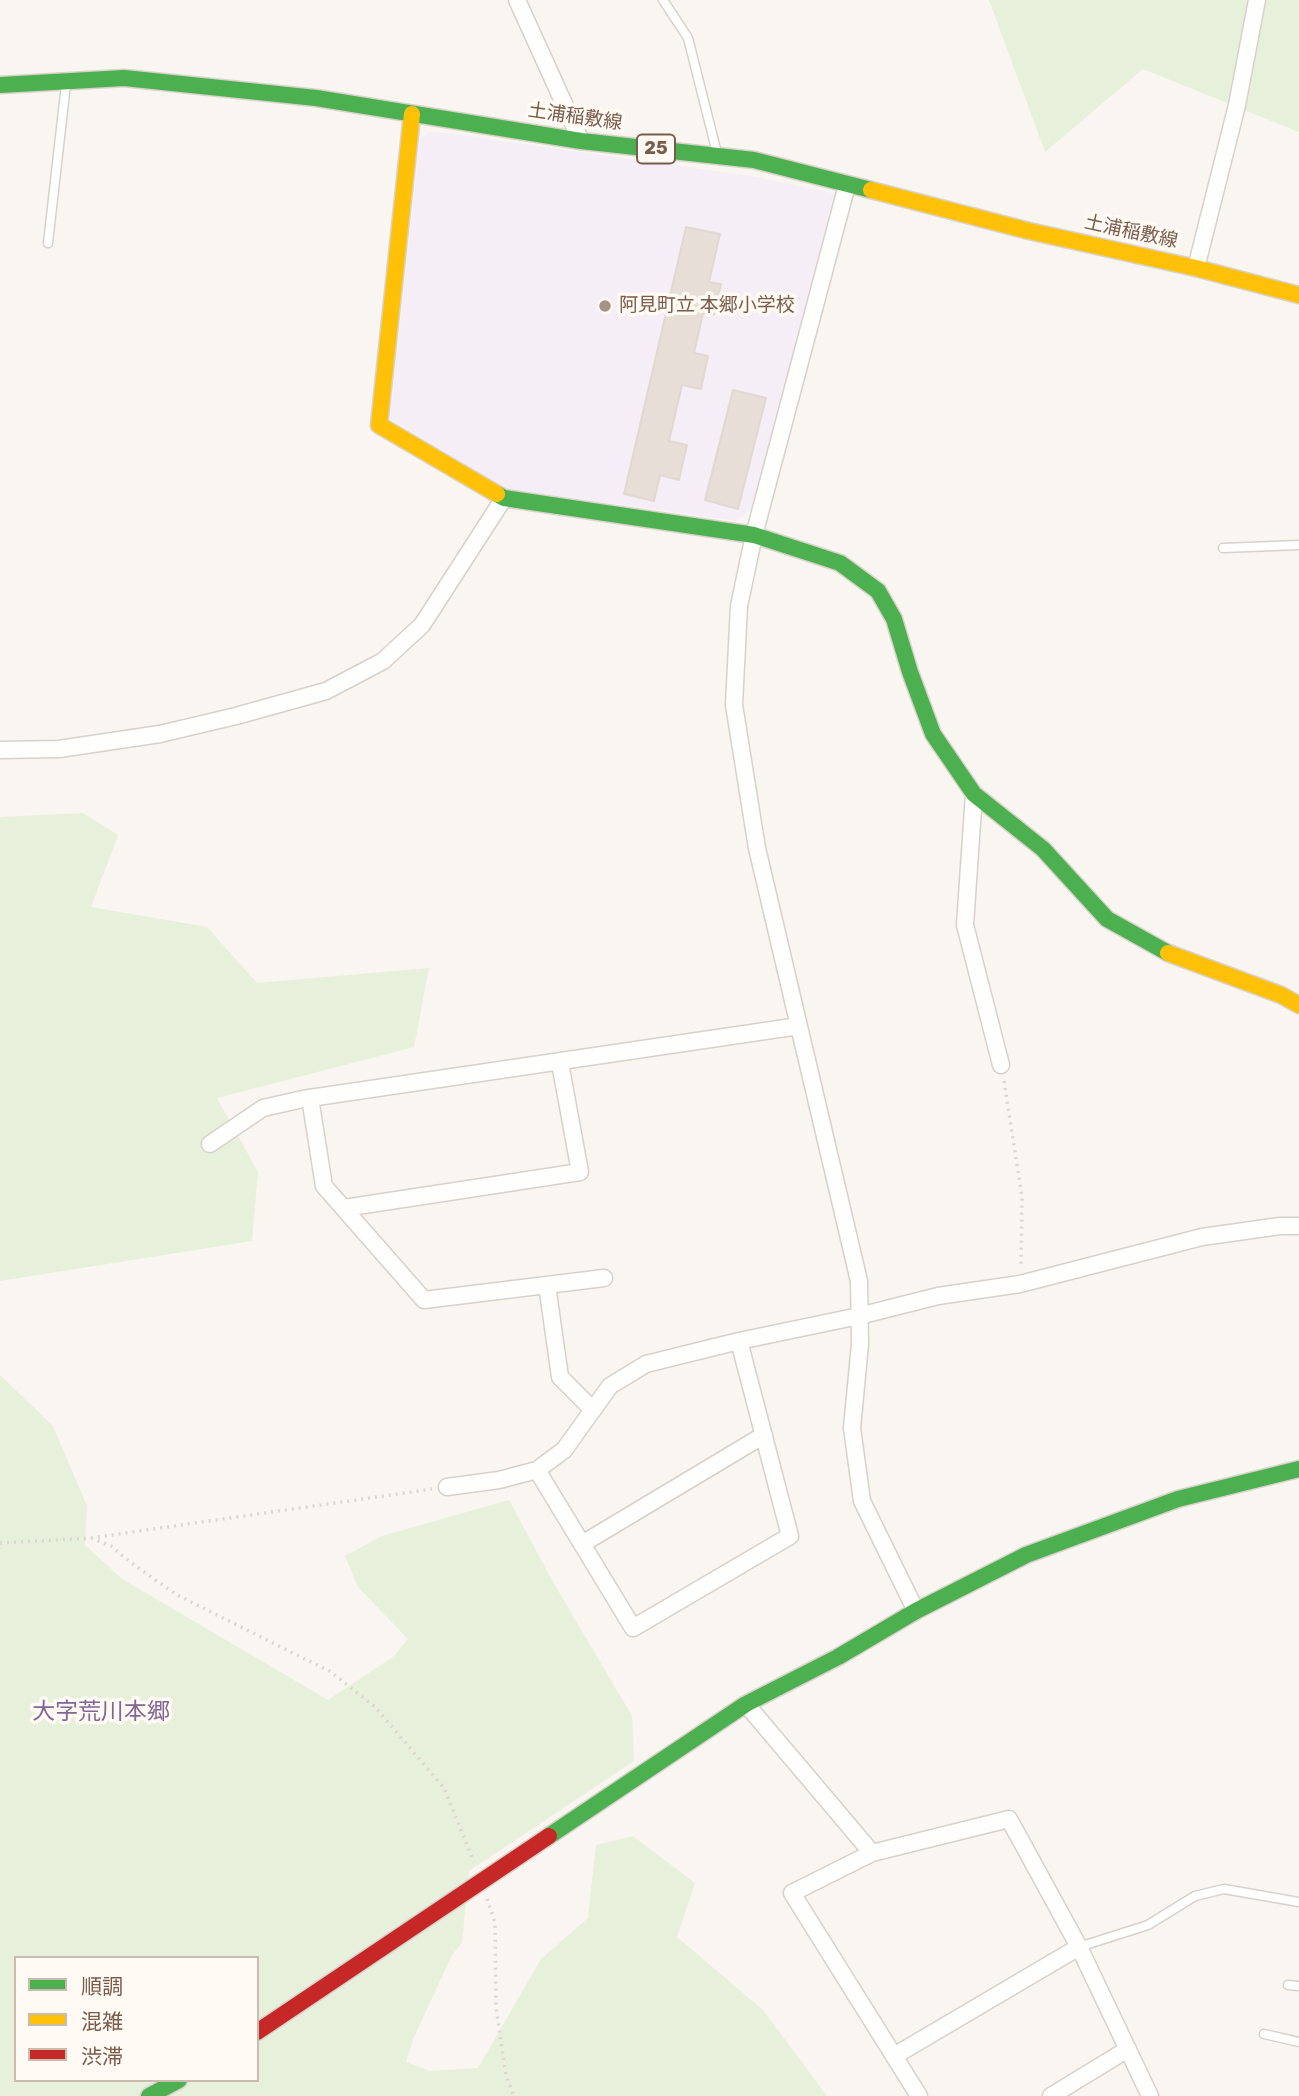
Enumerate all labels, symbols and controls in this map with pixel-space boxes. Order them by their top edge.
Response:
street label: 土浦稲敷線 [526,99,624,135]
road number: 25 [637,134,675,164]
street label: 土浦稲敷線 [1082,211,1180,253]
place label: 阿見町立 本郷小学校 [619,295,795,317]
marker: 阿見町立 本郷小学校 [597,298,613,314]
district label: 大字荒川本郷 [32,1698,170,1726]
legend [14,1956,259,2082]
text: 順調 [81,1974,123,1999]
text: 混雑 [81,2009,123,2034]
text: 渋滞 [81,2044,123,2069]

